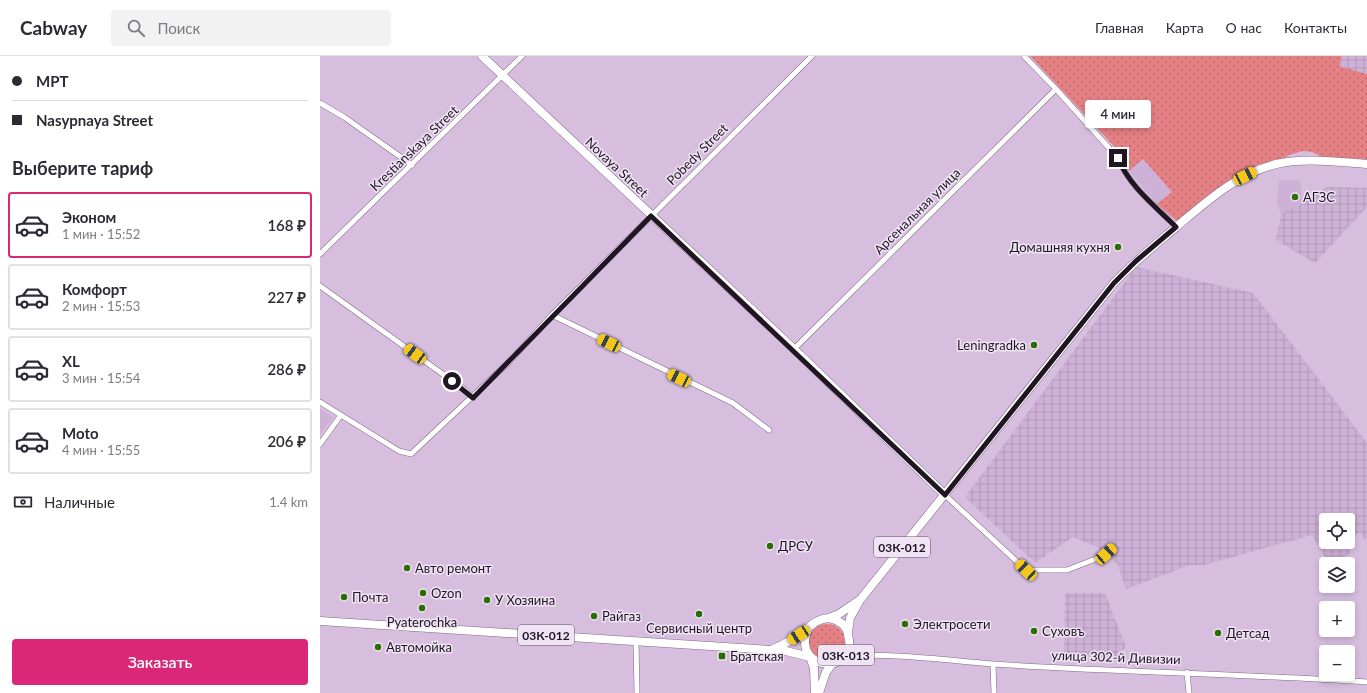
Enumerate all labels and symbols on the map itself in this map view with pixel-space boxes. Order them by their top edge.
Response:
callout: 4 мин [1085,100,1151,128]
street label: Krestianskaya Street [367,102,462,194]
street label: Pobedy Street [663,120,731,188]
street label: Novaya Street [582,134,652,200]
route end [1109,149,1127,167]
street label: Арсенальная улица [870,164,964,258]
car [1232,165,1258,187]
place label: АГЗС [1303,189,1335,205]
marker: АГЗС [1290,192,1300,202]
place label: Домашняя кухня [1009,239,1110,255]
marker: Домашняя кухня [1113,242,1123,252]
car [596,332,622,354]
place label: Leningradka [957,337,1026,353]
marker: Leningradka [1029,340,1039,350]
car [402,342,428,366]
car [666,367,692,389]
route start [443,372,461,390]
road number: 03К-012 [874,537,930,557]
place label: ДРСУ [778,538,814,554]
marker: ДРСУ [765,541,775,551]
car [1093,542,1119,566]
car [1013,557,1039,583]
place label: Авто ремонт [415,560,492,576]
marker: Авто ремонт [402,563,412,573]
place label: Ozon [431,585,462,601]
marker: Ozon [418,588,428,598]
place label: Почта [352,589,388,605]
marker: Почта [339,592,349,602]
place label: У Хозяина [495,592,555,608]
marker: У Хозяина [482,595,492,605]
marker: Pyaterochka [417,603,427,613]
place label: Райгаз [602,608,641,624]
marker: Сервисный центр [694,609,704,619]
marker: Райгаз [589,611,599,621]
place label: Pyaterochka [387,614,457,630]
place label: Электросети [913,616,991,632]
marker: Электросети [900,619,910,629]
place label: Сервисный центр [646,620,752,636]
car [786,623,812,647]
place label: Суховъ [1042,623,1085,639]
road number: 03К-012 [518,625,574,645]
place label: Детсад [1226,625,1270,641]
marker: Суховъ [1029,626,1039,636]
marker: Детсад [1213,628,1223,638]
place label: Автомойка [386,639,452,655]
marker: Автомойка [373,642,383,652]
road number: 03К-013 [818,645,874,665]
street label: улица 302-й Дивизии [1051,647,1181,667]
place label: Братская [730,648,784,664]
marker: Братская [717,651,727,661]

